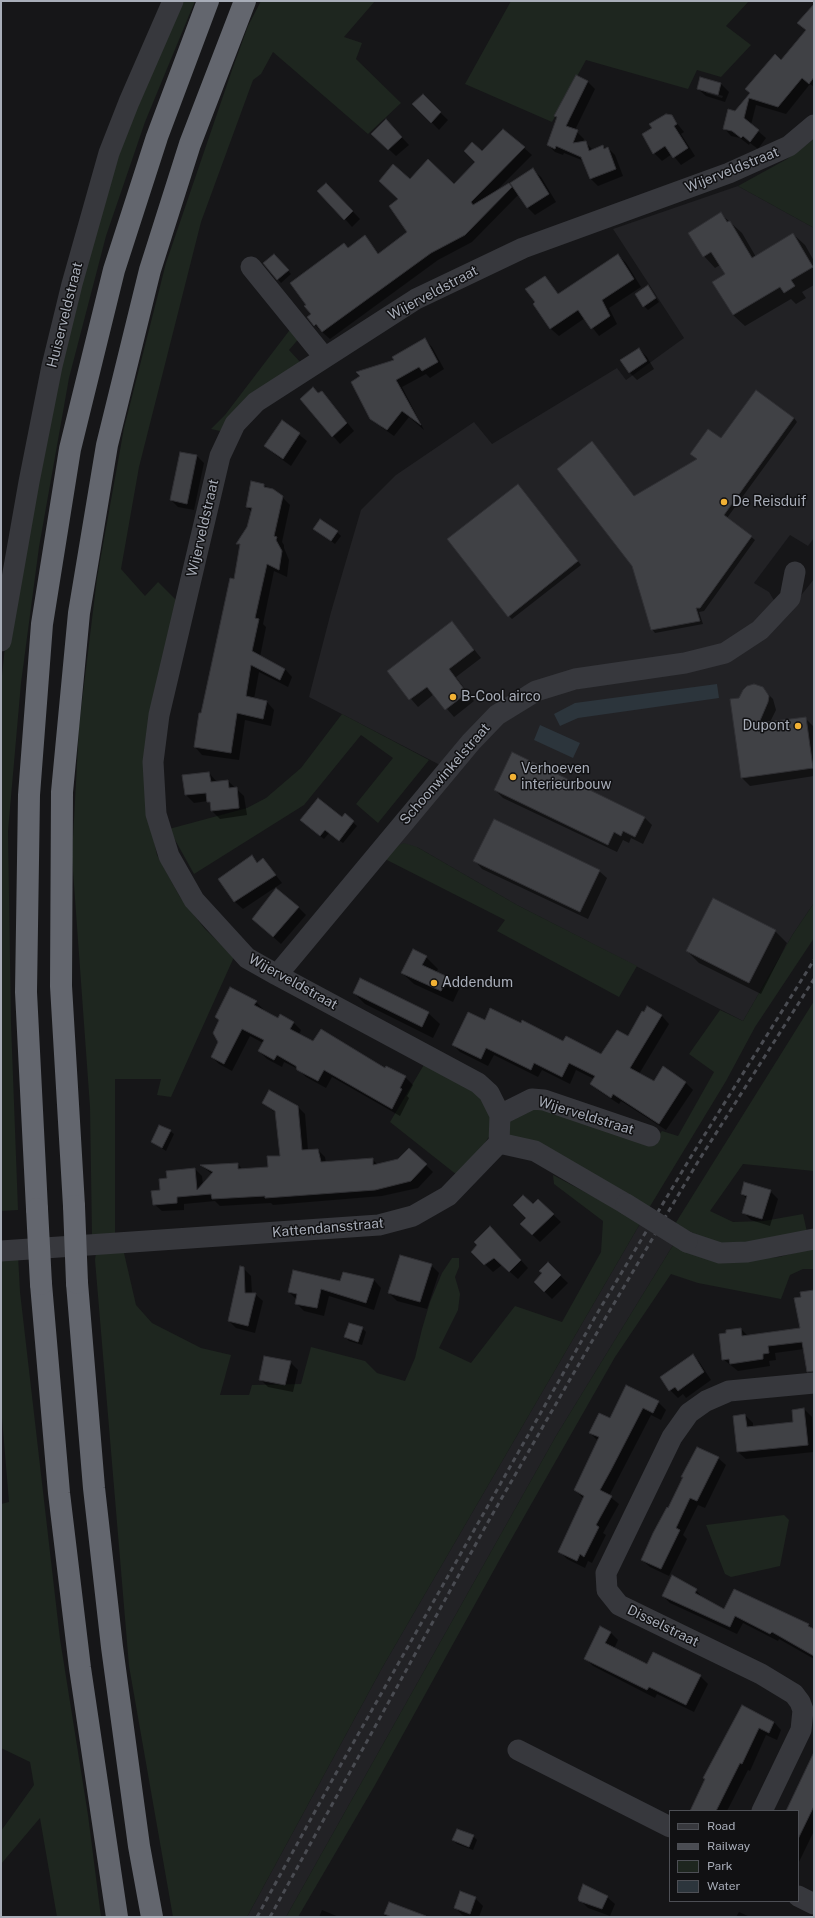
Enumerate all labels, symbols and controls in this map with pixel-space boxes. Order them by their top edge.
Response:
street label: Wijerveldstraat [683,144,781,196]
street label: Huiserveldstraat [44,260,86,370]
street label: Wijerveldstraat [385,262,481,324]
street label: Wijerveldstraat [184,478,222,578]
place label: De Reisduif [732,494,806,510]
marker: De Reisduif [719,497,729,507]
place label: B-Cool airco [461,689,541,705]
marker: B-Cool airco [448,692,458,702]
place label: Dupont [743,718,790,734]
street label: Schoonwinkelstraat [396,720,494,828]
marker: Dupont [793,721,803,731]
place label: Verhoeven interieurbouw [521,761,611,794]
marker: Verhoeven interieurbouw [508,772,518,782]
street label: Wijerveldstraat [245,951,341,1013]
place label: Addendum [442,975,513,991]
marker: Addendum [429,978,439,988]
street label: Wijerveldstraat [536,1093,636,1139]
street label: Kattendansstraat [271,1215,385,1241]
street label: Disselstraat [624,1601,702,1651]
legend [669,1810,799,1902]
text: Road [707,1819,735,1833]
text: Railway [707,1839,750,1853]
text: Park [707,1859,733,1873]
text: Water [707,1879,740,1893]

